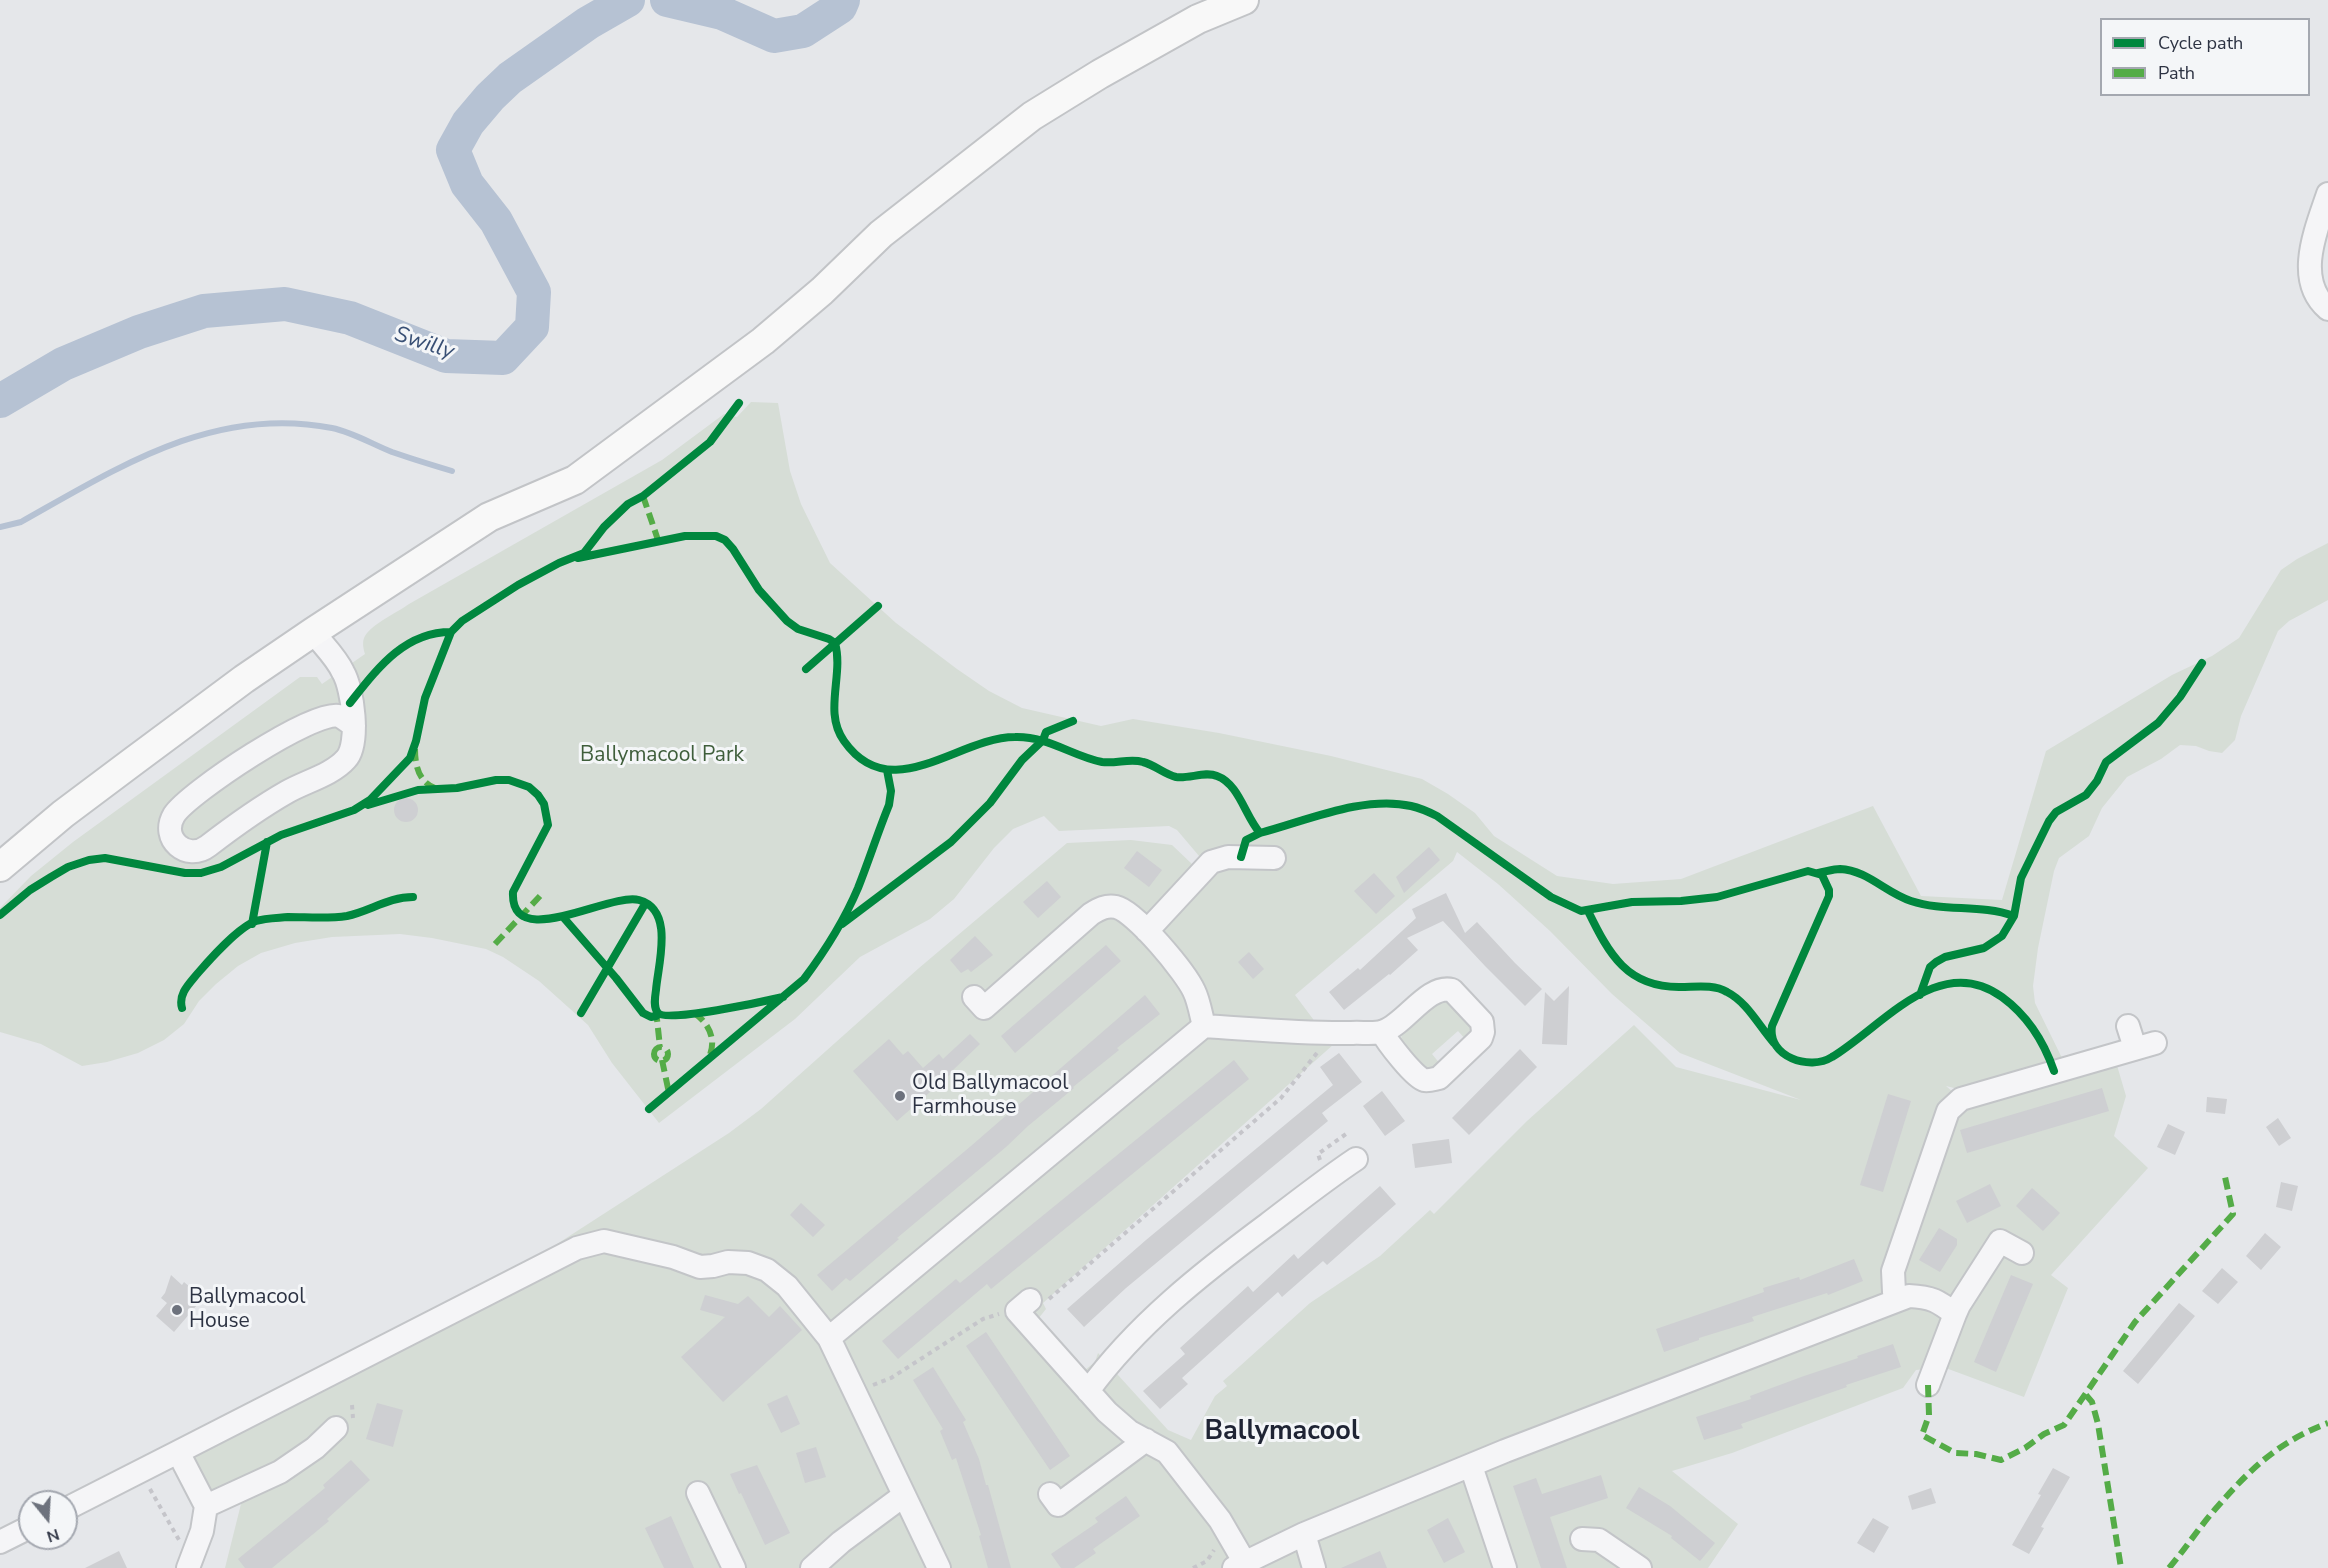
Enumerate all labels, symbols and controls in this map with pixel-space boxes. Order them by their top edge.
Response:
legend [2100,18,2310,96]
text: Cycle path [2158,31,2243,55]
text: Path [2158,61,2195,85]
water label: Swilly [391,322,457,366]
park label: Ballymacool Park [580,743,744,769]
place label: Old Ballymacool Farmhouse [912,1071,1068,1121]
marker: Old Ballymacool Farmhouse [893,1089,907,1103]
place label: Ballymacool House [189,1285,305,1335]
marker: Ballymacool House [170,1303,184,1317]
district label: Ballymacool [1204,1416,1360,1448]
north arrow [18,1490,78,1550]
text: N [44,1523,62,1548]

